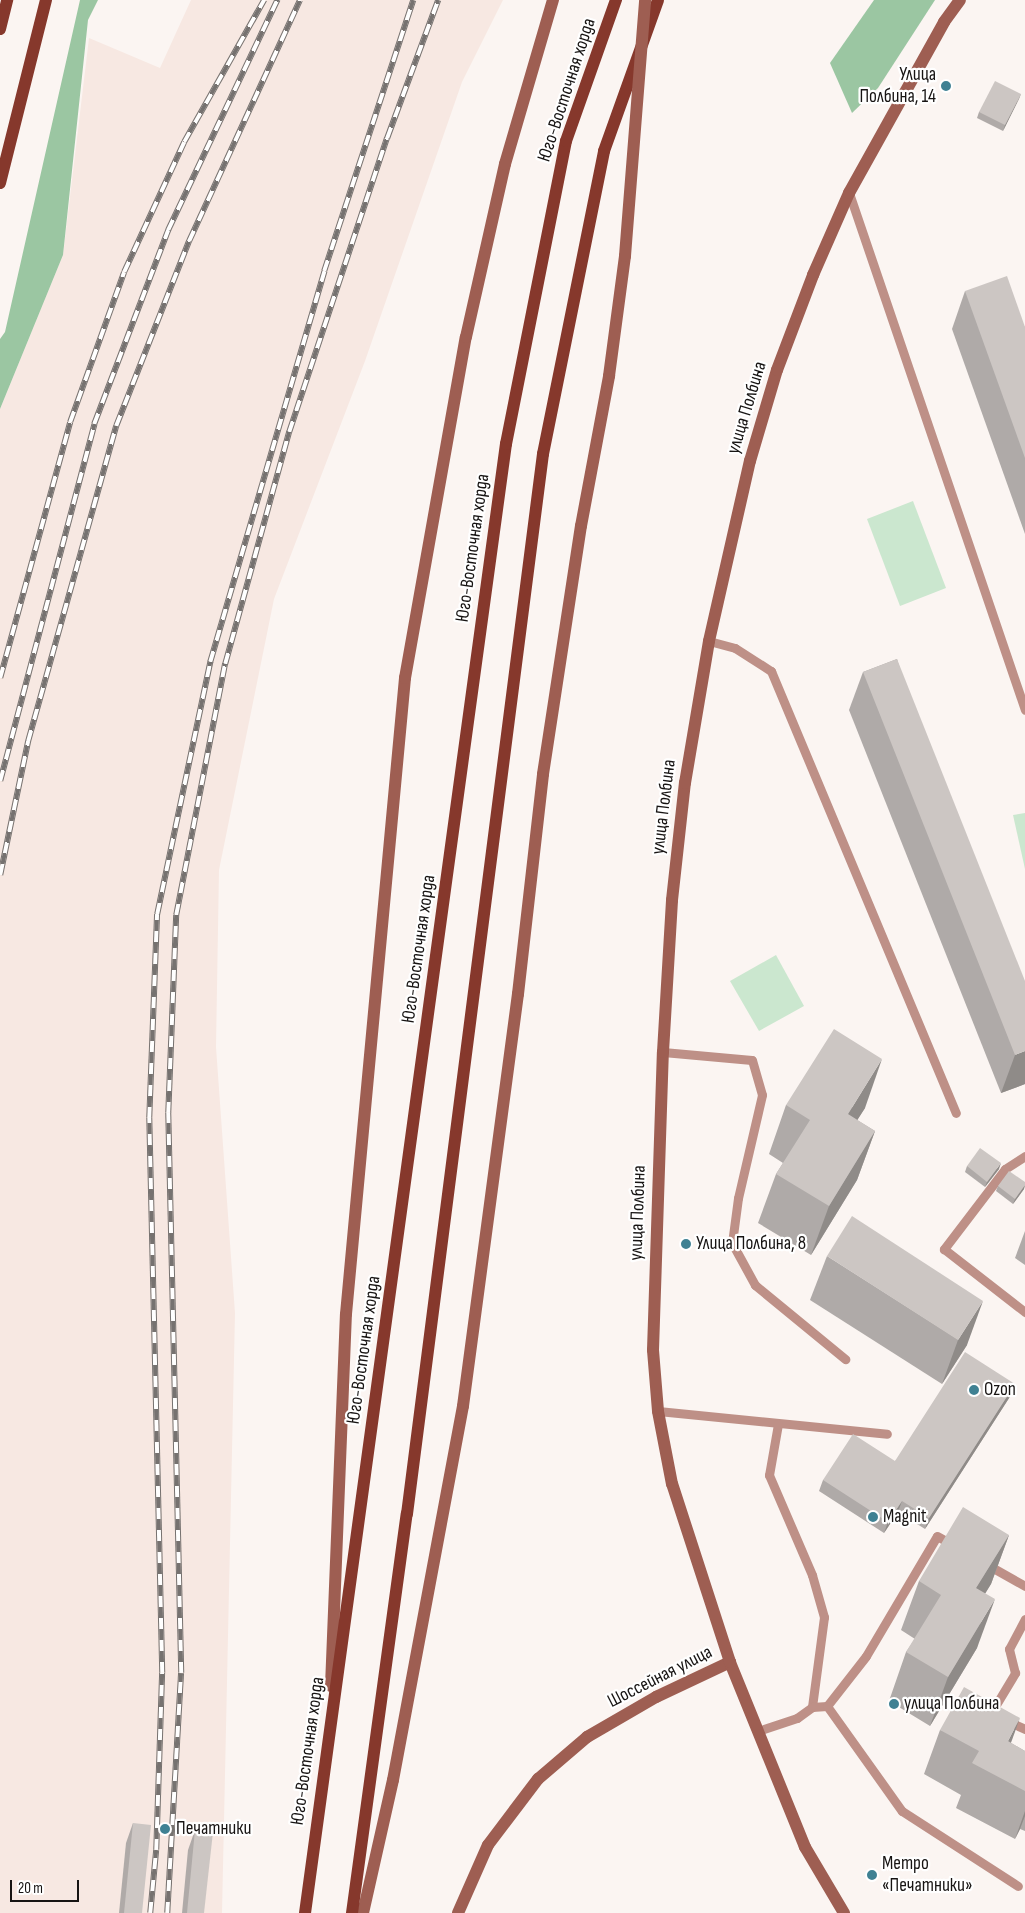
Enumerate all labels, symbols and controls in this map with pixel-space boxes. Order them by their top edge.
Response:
street label: Юго-Восточная хорда [533,15,601,165]
place label: Улица Полбина, 14 [859,64,936,108]
marker: Улица Полбина, 14 [940,80,952,92]
street label: улица Полбина [722,359,772,457]
street label: Юго-Восточная хорда [451,472,495,624]
street label: улица Полбина [647,758,681,856]
street label: Юго-Восточная хорда [397,873,441,1025]
street label: улица Полбина [625,1165,651,1261]
place label: Улица Полбина, 8 [696,1233,806,1255]
marker: Улица Полбина, 8 [680,1238,692,1250]
street label: Юго-Восточная хорда [342,1274,386,1426]
place label: Ozon [984,1379,1016,1401]
marker: Ozon [968,1384,980,1396]
place label: Magnit [883,1506,927,1528]
marker: Magnit [867,1511,879,1523]
street label: Шоссейная улица [604,1641,716,1713]
street label: Юго-Восточная хорда [286,1675,330,1827]
place label: улица Полбина [904,1693,999,1715]
marker: улица Полбина [888,1698,900,1710]
place label: Печатники [176,1818,251,1840]
marker: Печатники [158,1822,172,1836]
place label: Метро «Печатники» [882,1853,972,1897]
marker: Метро «Печатники» [866,1869,878,1881]
scale bar [12,1870,81,1902]
text: 20 m [18,1879,43,1898]

